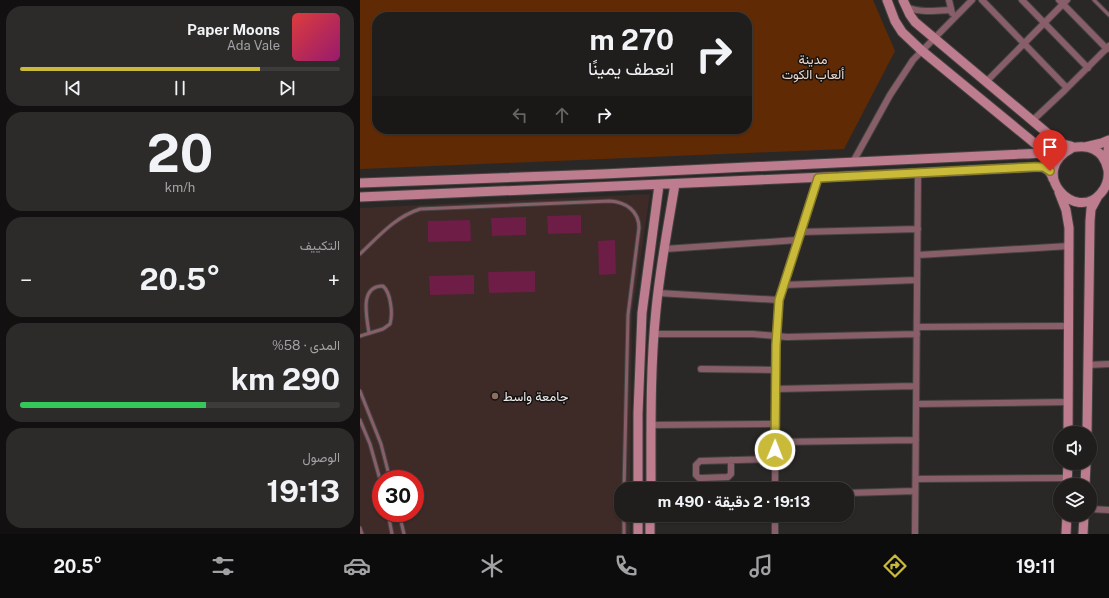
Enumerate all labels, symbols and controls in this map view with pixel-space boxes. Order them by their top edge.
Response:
text: Paper Moons [187,21,280,38]
text: 270 m [590,23,674,56]
icon: right [688,28,740,80]
text: Ada Vale [227,38,280,53]
park label: مدينة ألعاب الكوت [782,52,844,83]
text: انعطف يمينًا [588,58,674,79]
icon: previous [62,77,84,99]
icon: pause [169,77,191,99]
icon: next [276,77,298,99]
icon: left [509,104,531,126]
icon: ahead [551,104,573,126]
icon: right [593,104,615,126]
text: 20 [147,123,213,184]
pin [1033,130,1067,171]
icon: arrive [1039,136,1061,158]
text: km/h [165,180,195,195]
text: التكييف [300,238,340,253]
text: 20.5° [140,261,220,297]
text: − [20,267,32,293]
text: + [328,267,340,293]
text: المدى · 58% [272,338,340,353]
text: 290 km [231,361,340,397]
place label: جامعة واسط [503,389,569,405]
marker: جامعة واسط [490,391,500,401]
map controls [1053,426,1097,522]
button: sound [1053,426,1097,470]
position arrow [754,429,796,471]
text: الوصول [302,450,340,465]
speed limit sign: 30 [372,470,424,522]
text: 19:13 [267,473,340,509]
button: layers [1053,478,1097,522]
text: 19:13 · 2 دقيقة · 490 m [658,493,810,510]
icon: filters [209,552,237,580]
icon: car [343,552,371,580]
icon: climate [478,552,506,580]
icon: phone [612,552,640,580]
icon: music [747,552,775,580]
icon: directions [881,552,909,580]
text: 20.5° [53,556,102,577]
text: 19:11 [1016,556,1056,577]

